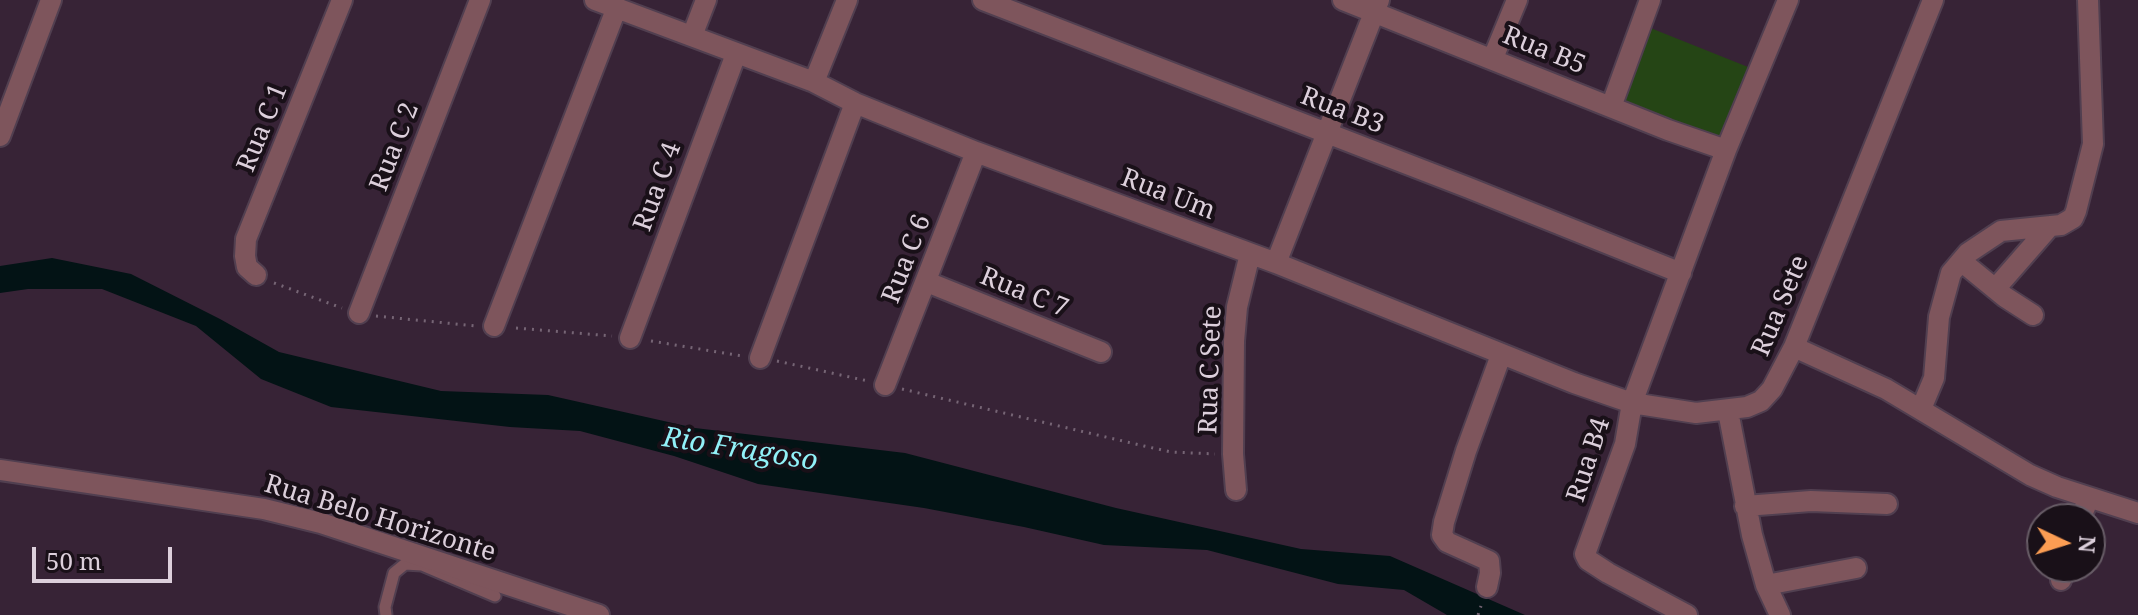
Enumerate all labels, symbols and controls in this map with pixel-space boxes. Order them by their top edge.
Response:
street label: Rua B5 [1498,20,1590,82]
street label: Rua C 1 [231,79,295,177]
street label: Rua B3 [1296,81,1388,141]
street label: Rua C 2 [364,98,426,196]
street label: Rua C 4 [628,138,688,236]
street label: Rua Um [1117,163,1219,227]
street label: Rua C 6 [876,210,938,308]
street label: Rua Sete [1746,251,1816,361]
street label: Rua C 7 [975,261,1073,325]
street label: Rua C Sete [1193,305,1229,435]
street label: Rua B4 [1561,414,1617,506]
water label: Rio Fragoso [660,421,820,479]
street label: Rua Belo Horizonte [261,469,499,569]
north arrow [2026,503,2106,583]
scale bar [36,531,176,581]
text: N [2072,535,2104,554]
text: 50 m [46,544,102,577]

